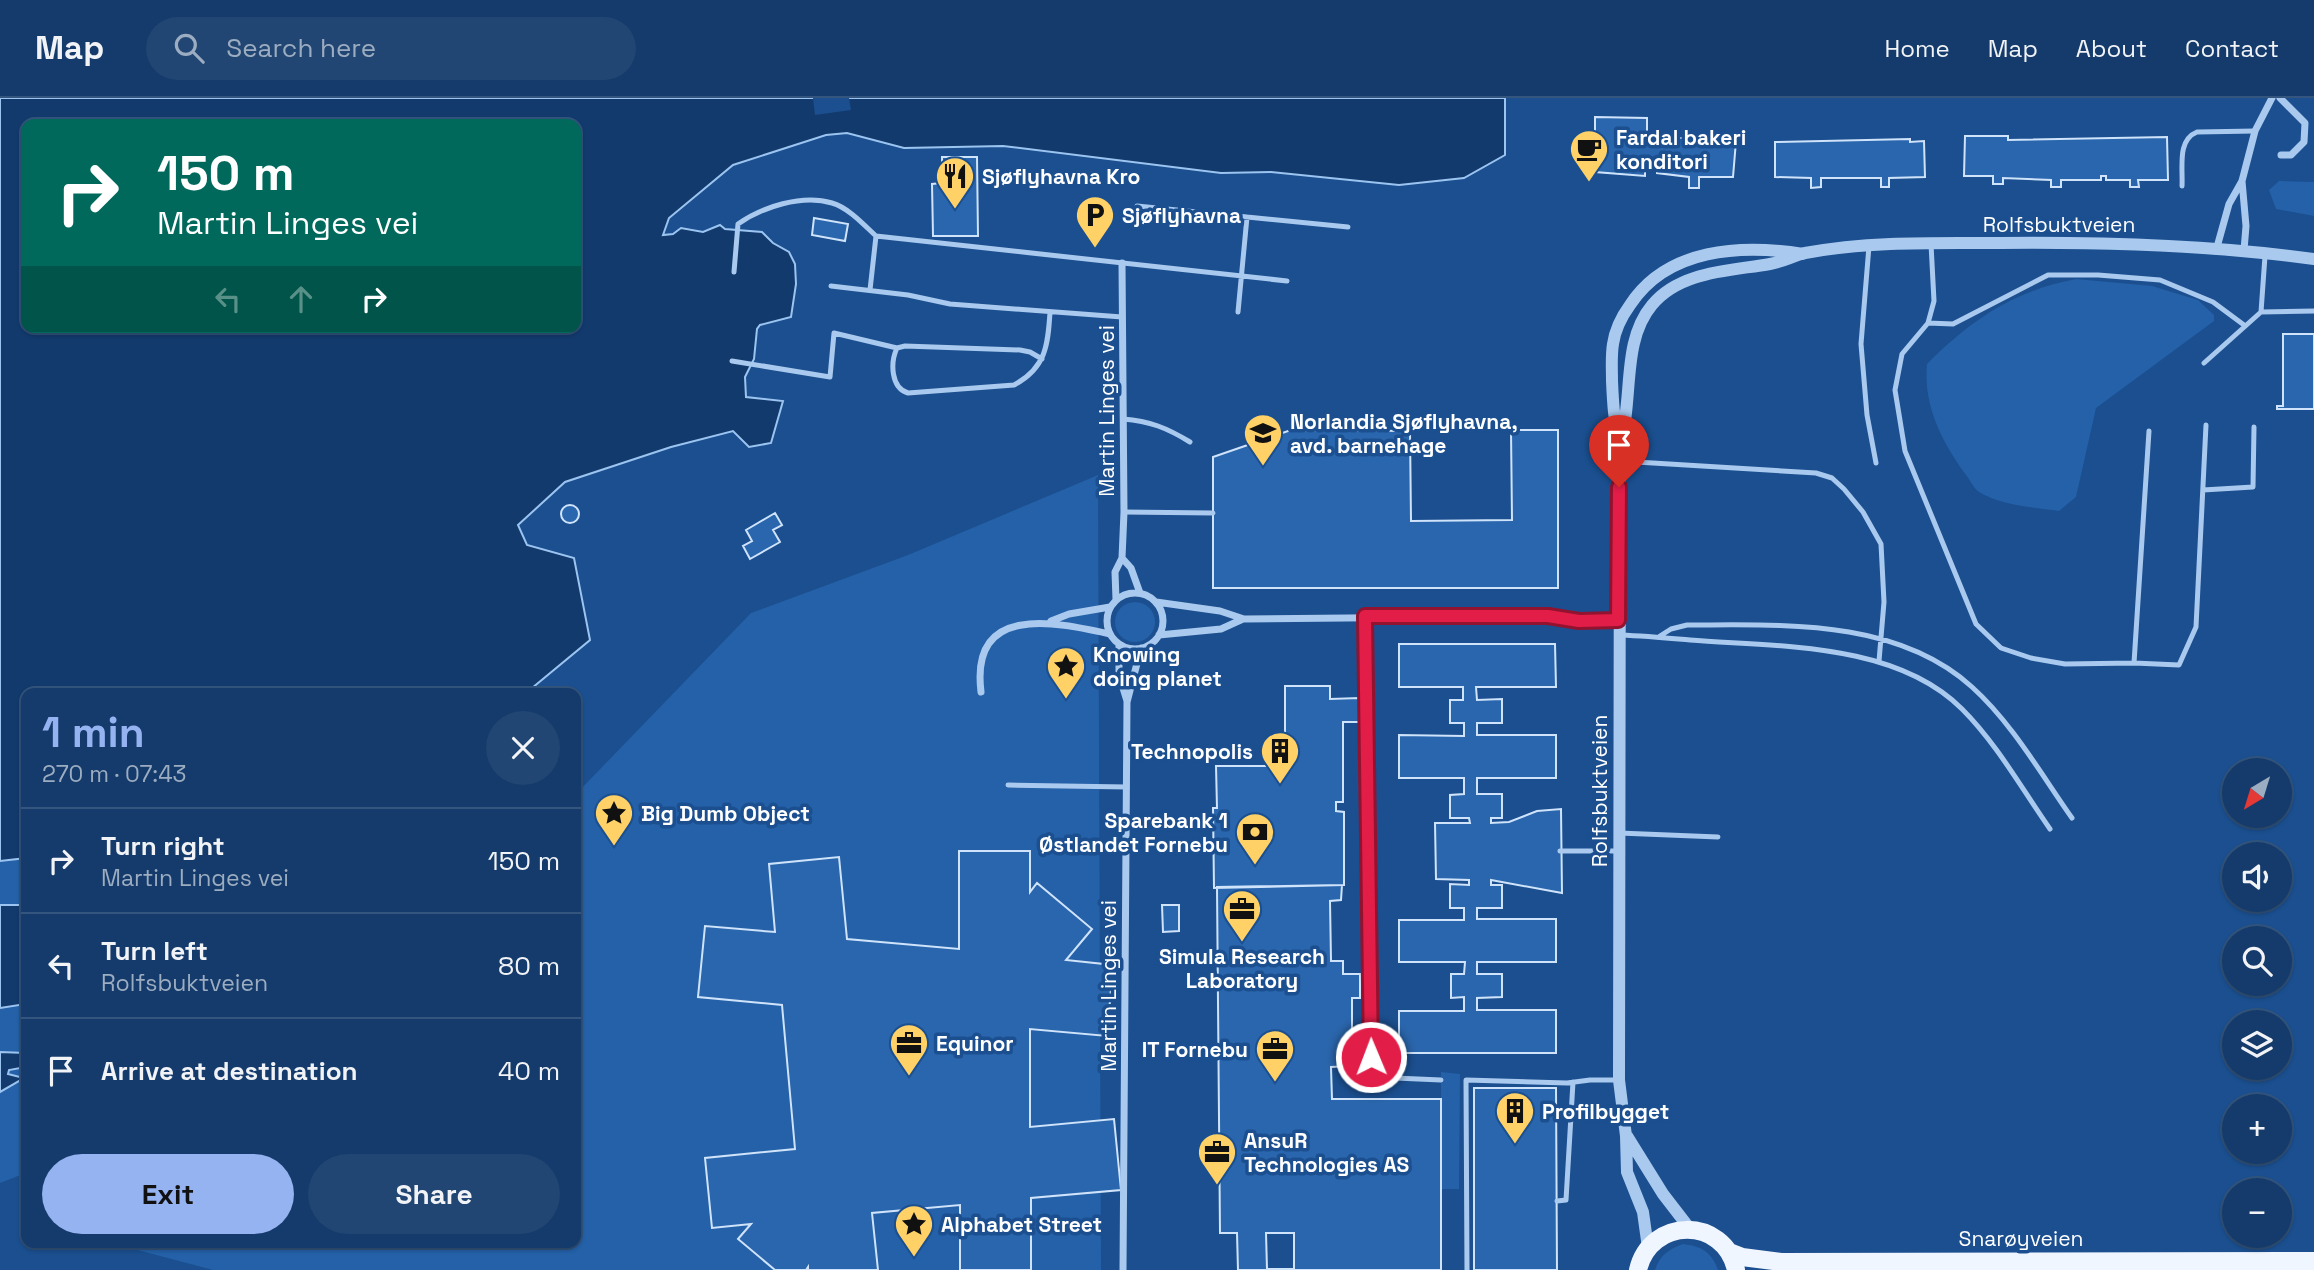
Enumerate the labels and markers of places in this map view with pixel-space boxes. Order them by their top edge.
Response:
place label: Fardal bakeri konditori [1616,124,1746,175]
cafe icon: Fardal bakeri konditori [1568,128,1610,183]
restaurant icon: Sjøflyhavna Kro [934,155,976,210]
place label: Sjøflyhavna Kro [982,163,1140,190]
parking icon: Sjøflyhavna [1074,194,1116,249]
place label: Sjøflyhavna [1122,202,1241,229]
place label: Norlandia Sjøflyhavna, avd. barnehage [1290,408,1518,459]
school or university icon: Norlandia Sjøflyhavna, avd. barnehage [1242,412,1284,467]
pin [1589,415,1649,487]
place label: Knowing doing planet [1093,641,1222,692]
place icon: Knowing doing planet [1045,645,1087,700]
building icon: Technopolis [1259,730,1301,785]
place label: Technopolis [1131,738,1253,765]
place icon: Big Dumb Object [593,792,635,847]
place label: Big Dumb Object [641,800,810,827]
place label: Sparebank 1 Østlandet Fornebu [1039,807,1228,858]
bank icon: Sparebank 1 Østlandet Fornebu [1234,811,1276,866]
office icon: Simula Research Laboratory [1221,888,1263,943]
place label: Simula Research Laboratory [1159,943,1325,994]
office icon: Equinor [888,1022,930,1077]
office icon: IT Fornebu [1254,1028,1296,1083]
place label: Equinor [936,1030,1014,1057]
place label: IT Fornebu [1142,1036,1248,1063]
building icon: Profilbygget [1494,1090,1536,1145]
place label: Profilbygget [1542,1098,1669,1125]
place label: AnsuR Technologies AS [1244,1127,1409,1178]
office icon: AnsuR Technologies AS [1196,1131,1238,1186]
place icon: Alphabet Street [893,1203,935,1258]
place label: Alphabet Street [941,1211,1102,1238]

